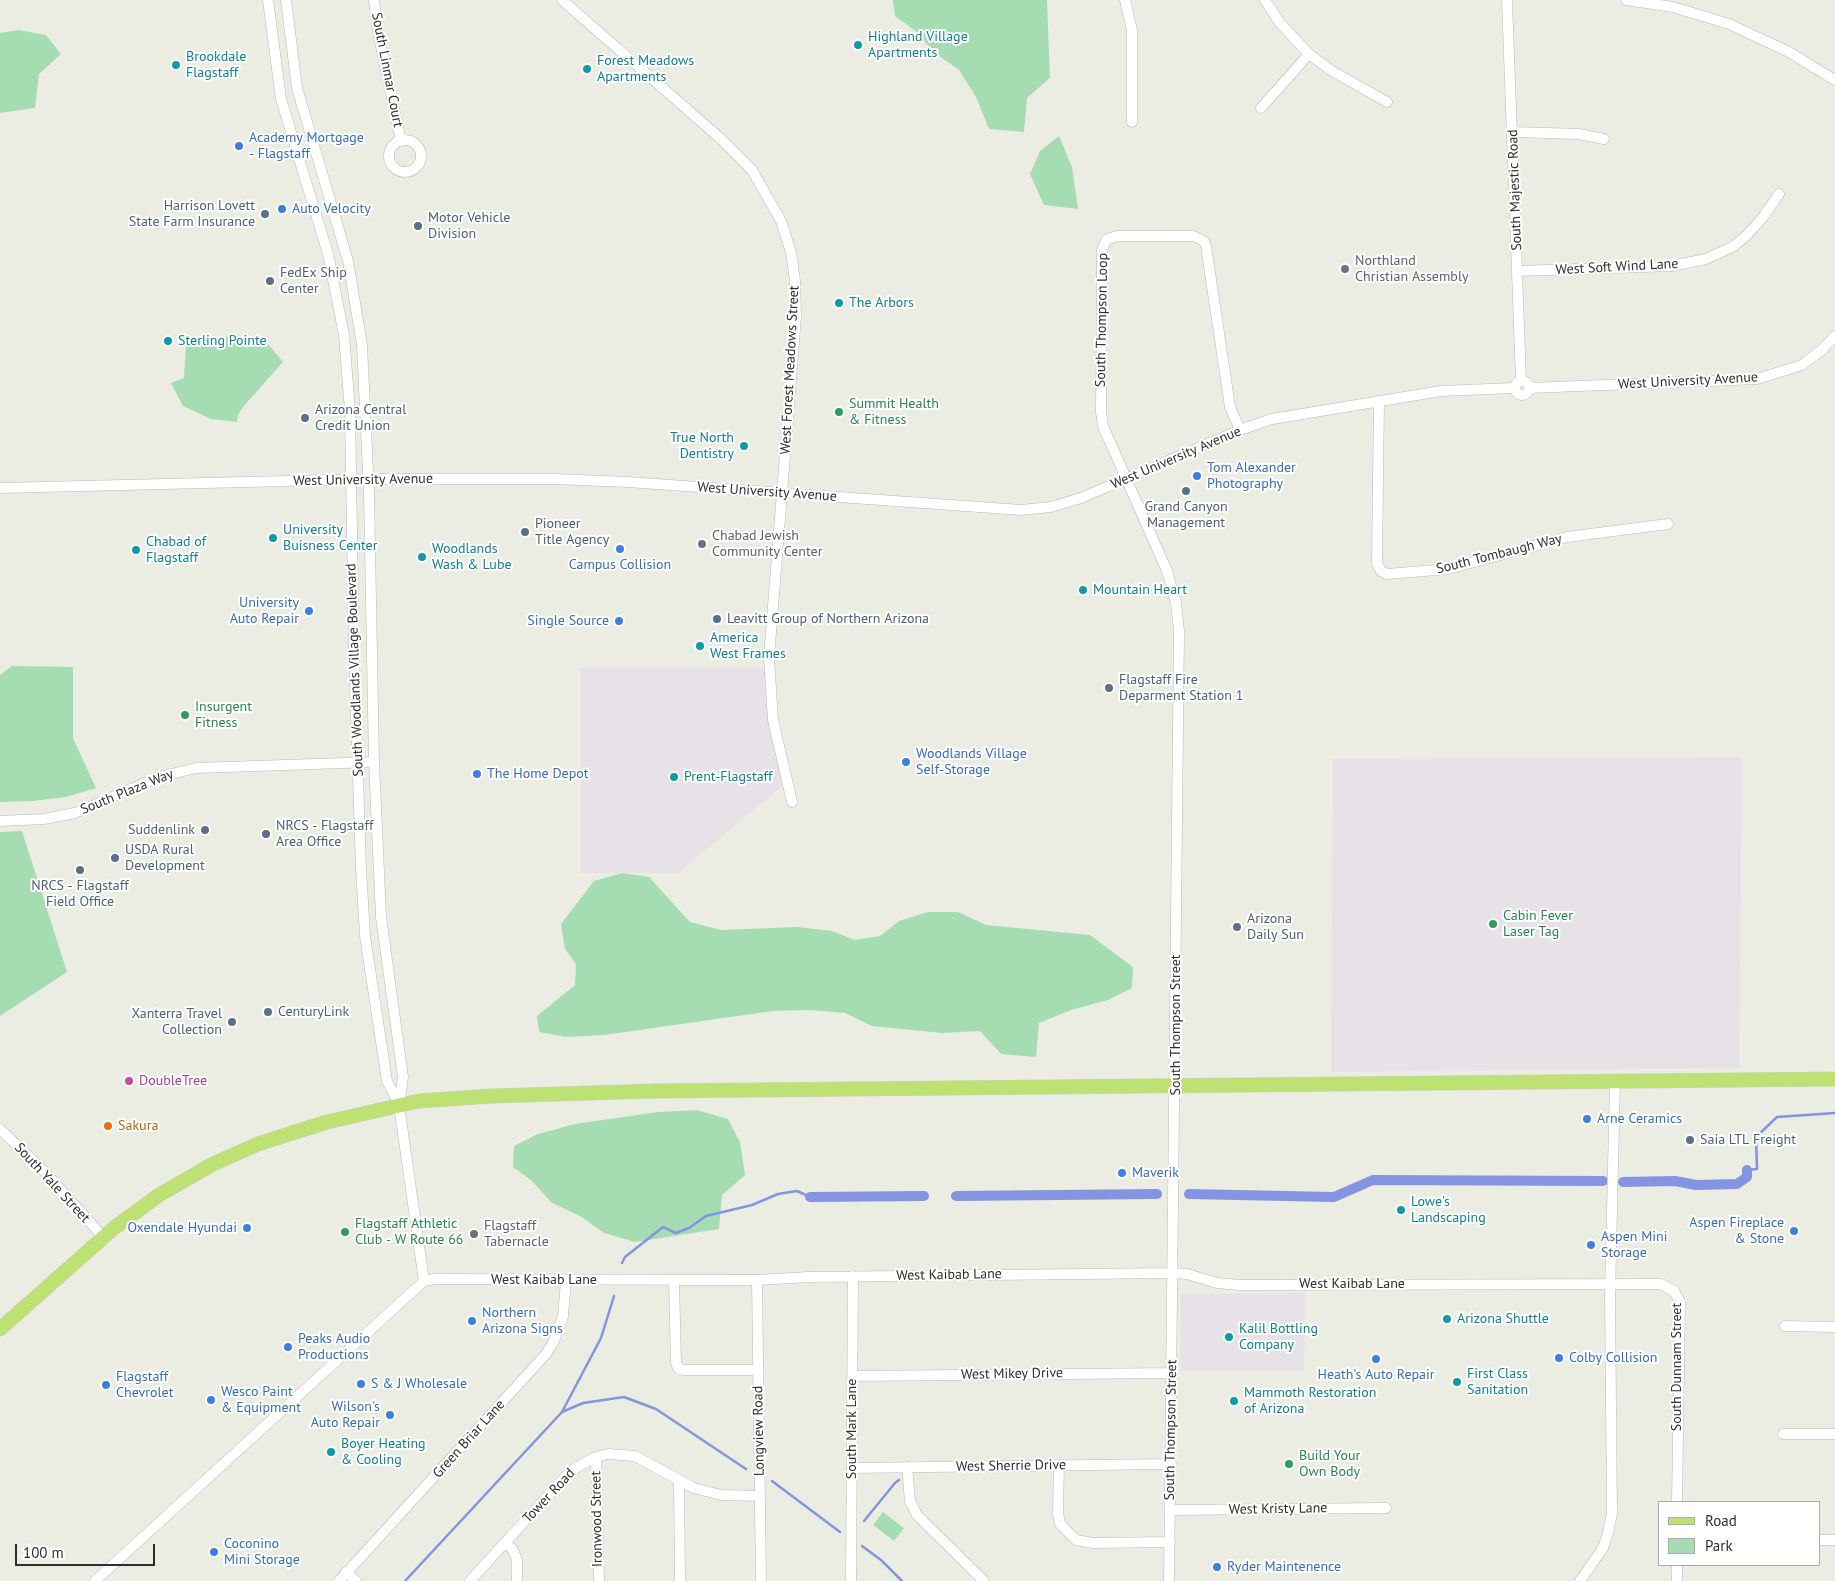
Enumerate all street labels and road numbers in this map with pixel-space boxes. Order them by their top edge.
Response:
street label: South Linmar Court [368,11,406,129]
street label: South Majestic Road [1504,129,1526,251]
street label: South Thompson Loop [1092,253,1112,387]
street label: West Soft Wind Lane [1555,255,1679,279]
street label: West Forest Meadows Street [777,285,803,455]
street label: West University Avenue [1618,369,1758,393]
street label: West University Avenue [1108,423,1244,493]
street label: West University Avenue [293,470,433,490]
street label: West University Avenue [697,479,837,505]
street label: South Tombaugh Way [1434,530,1564,578]
street label: South Woodlands Village Boulevard [343,563,367,777]
street label: South Plaza Way [78,766,176,818]
street label: South Thompson Street [1168,954,1184,1096]
street label: South Yale Street [11,1140,93,1226]
street label: West Kaibab Lane [896,1266,1002,1284]
street label: West Kaibab Lane [491,1272,597,1288]
street label: West Kaibab Lane [1299,1276,1405,1292]
street label: South Dunnam Street [1669,1303,1685,1431]
street label: South Thompson Street [1161,1359,1181,1501]
street label: West Mikey Drive [961,1365,1063,1383]
street label: South Mark Lane [844,1379,860,1479]
street label: Longview Road [750,1386,768,1476]
street label: Green Briar Lane [429,1396,509,1482]
street label: West Sherrie Drive [956,1457,1066,1475]
street label: Tower Road [519,1465,579,1527]
street label: Ironwood Street [588,1471,606,1567]
street label: West Kristy Lane [1228,1500,1328,1518]

